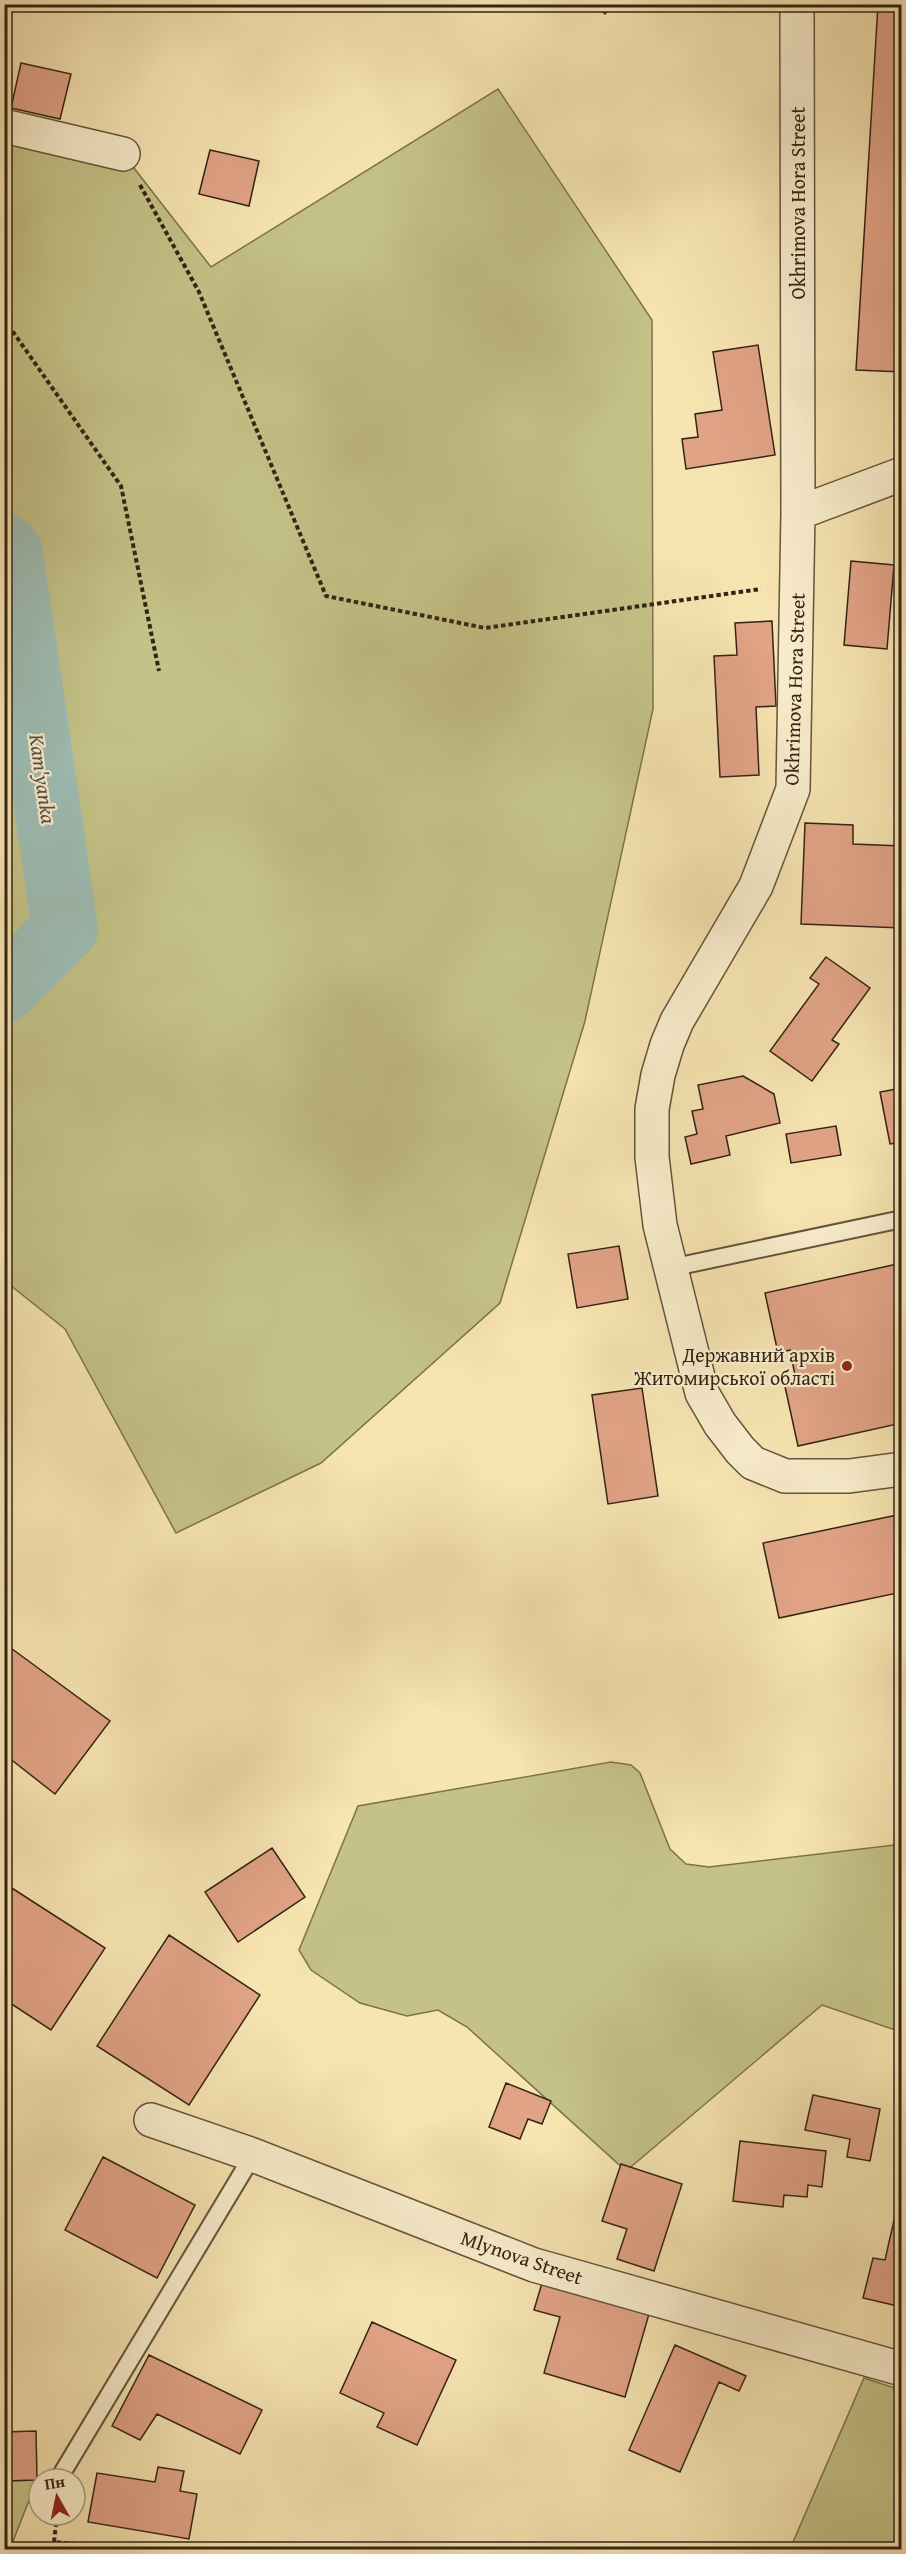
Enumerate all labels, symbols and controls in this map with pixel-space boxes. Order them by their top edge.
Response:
street label: Okhrimova Hora Street [783,107,812,299]
street label: Okhrimova Hora Street [776,592,812,786]
water label: Kam'yanka [21,731,65,826]
place label: Державний архів Житомирської області [633,1340,835,1392]
marker: Державний архів Житомирської області [840,1359,854,1373]
street label: Mlynova Street [457,2223,587,2291]
north arrow [27,2467,87,2527]
text: Пн [43,2469,67,2496]

